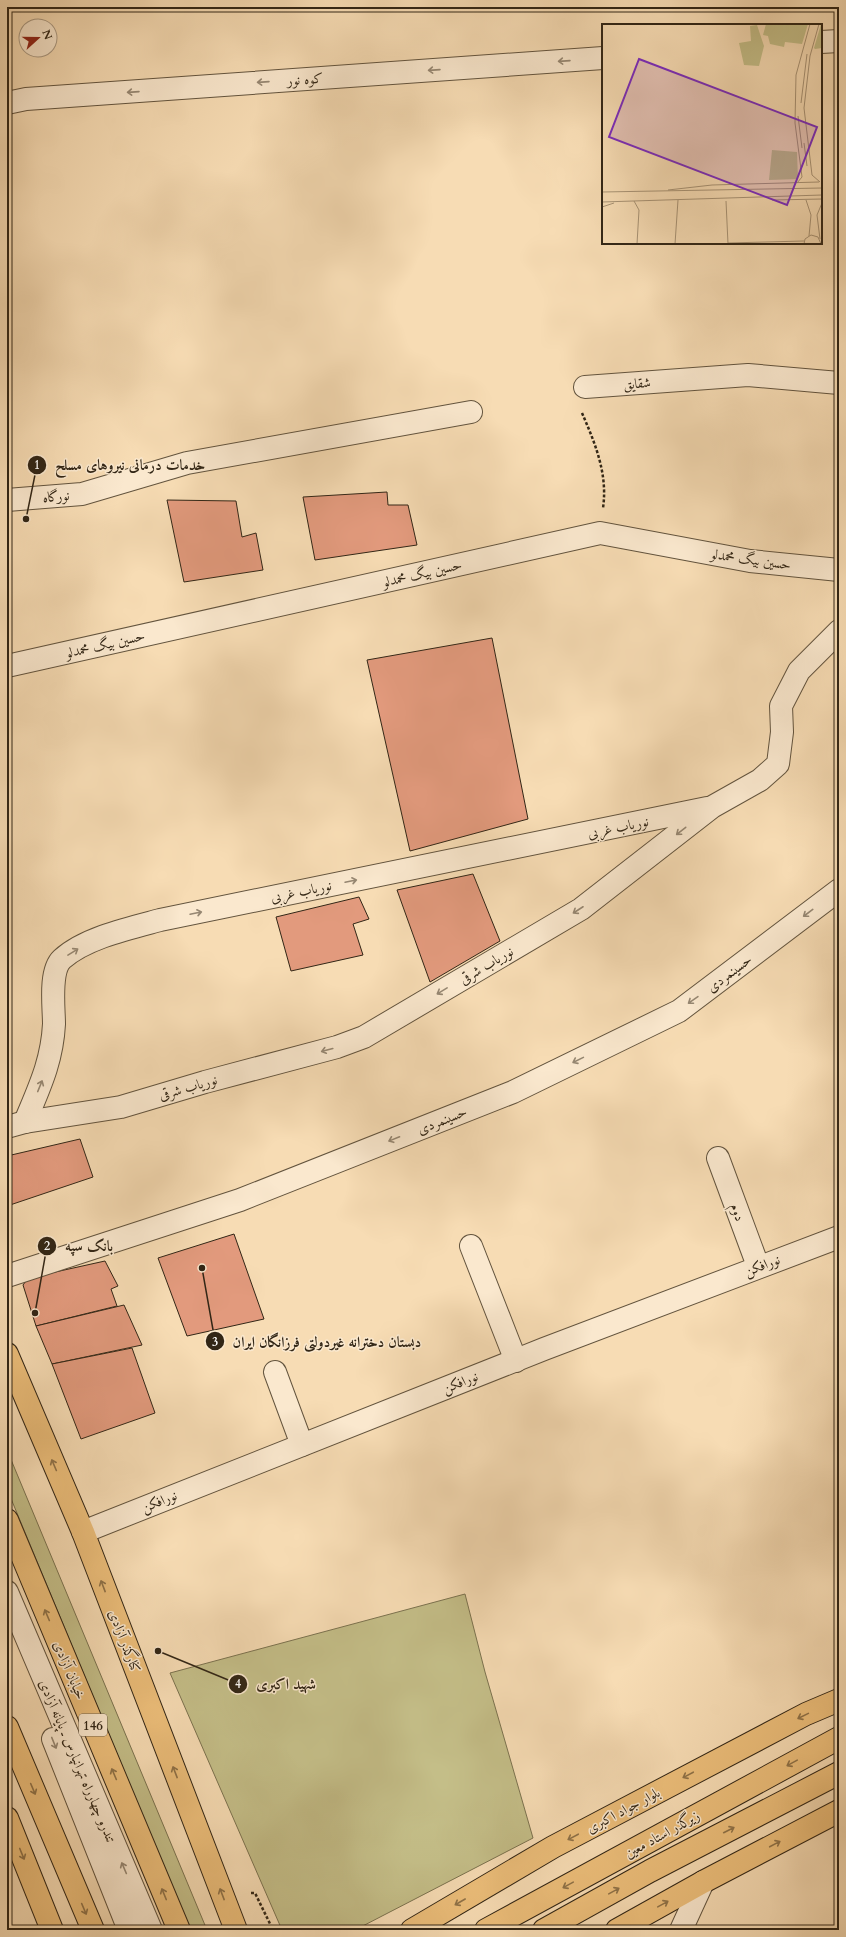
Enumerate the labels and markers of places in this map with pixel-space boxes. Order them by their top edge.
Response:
callout: خدمات درمانی نیروهای مسلح [27,451,213,478]
callout: بانک سپه [37,1233,121,1260]
callout: دبستان دخترانه غیردولتی فرزانگان ايران [205,1328,430,1355]
callout: شهید اکبری [228,1671,324,1698]

